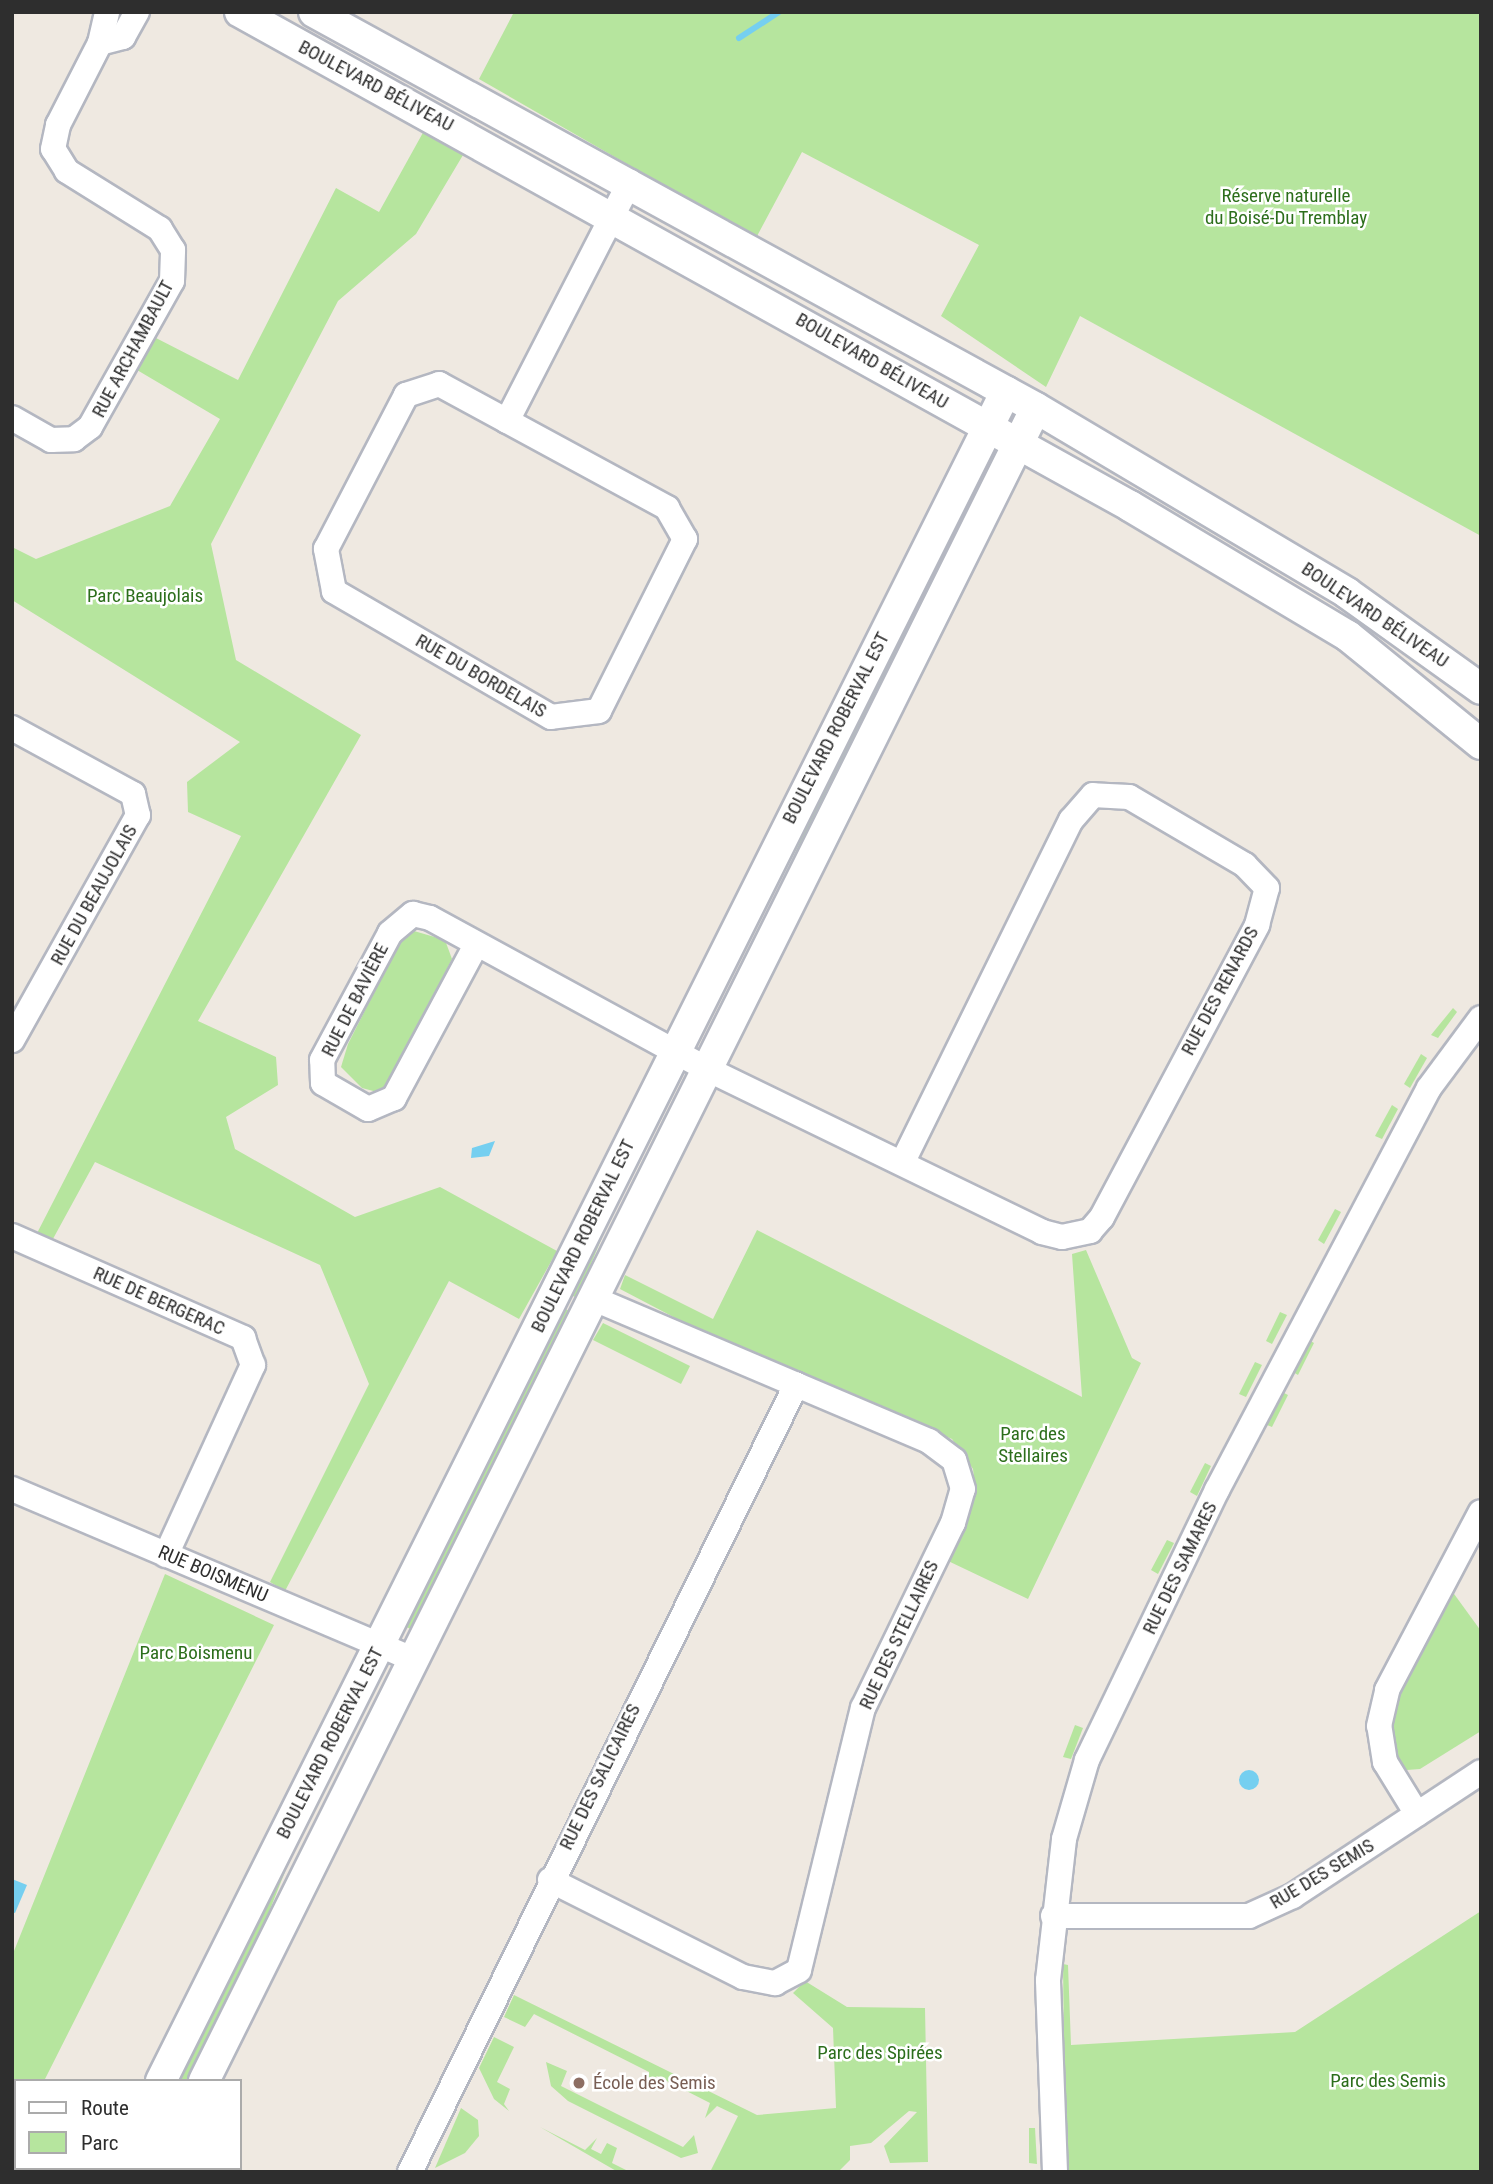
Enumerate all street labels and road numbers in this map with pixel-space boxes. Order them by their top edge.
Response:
street label: BOULEVARD BÉLIVEAU [295,35,457,137]
street label: RUE ARCHAMBAULT [87,277,179,421]
street label: BOULEVARD BÉLIVEAU [792,308,952,414]
street label: BOULEVARD BÉLIVEAU [1297,557,1453,673]
street label: BOULEVARD ROBERVAL EST [778,628,894,828]
street label: RUE DU BORDELAIS [411,629,551,723]
street label: RUE DU BEAUJOLAIS [46,821,142,969]
street label: RUE DES RENARDS [1177,923,1263,1059]
street label: RUE DE BAVIÈRE [317,940,393,1060]
street label: BOULEVARD ROBERVAL EST [526,1136,640,1336]
street label: RUE DE BERGERAC [90,1262,228,1340]
street label: RUE DES SAMARES [1138,1498,1222,1638]
street label: RUE BOISMENU [155,1541,271,1607]
street label: RUE DES STELLAIRES [855,1557,943,1713]
street label: BOULEVARD ROBERVAL EST [272,1643,388,1843]
street label: RUE DES SALICAIRES [555,1700,645,1854]
street label: RUE DES SEMIS [1266,1834,1378,1914]

